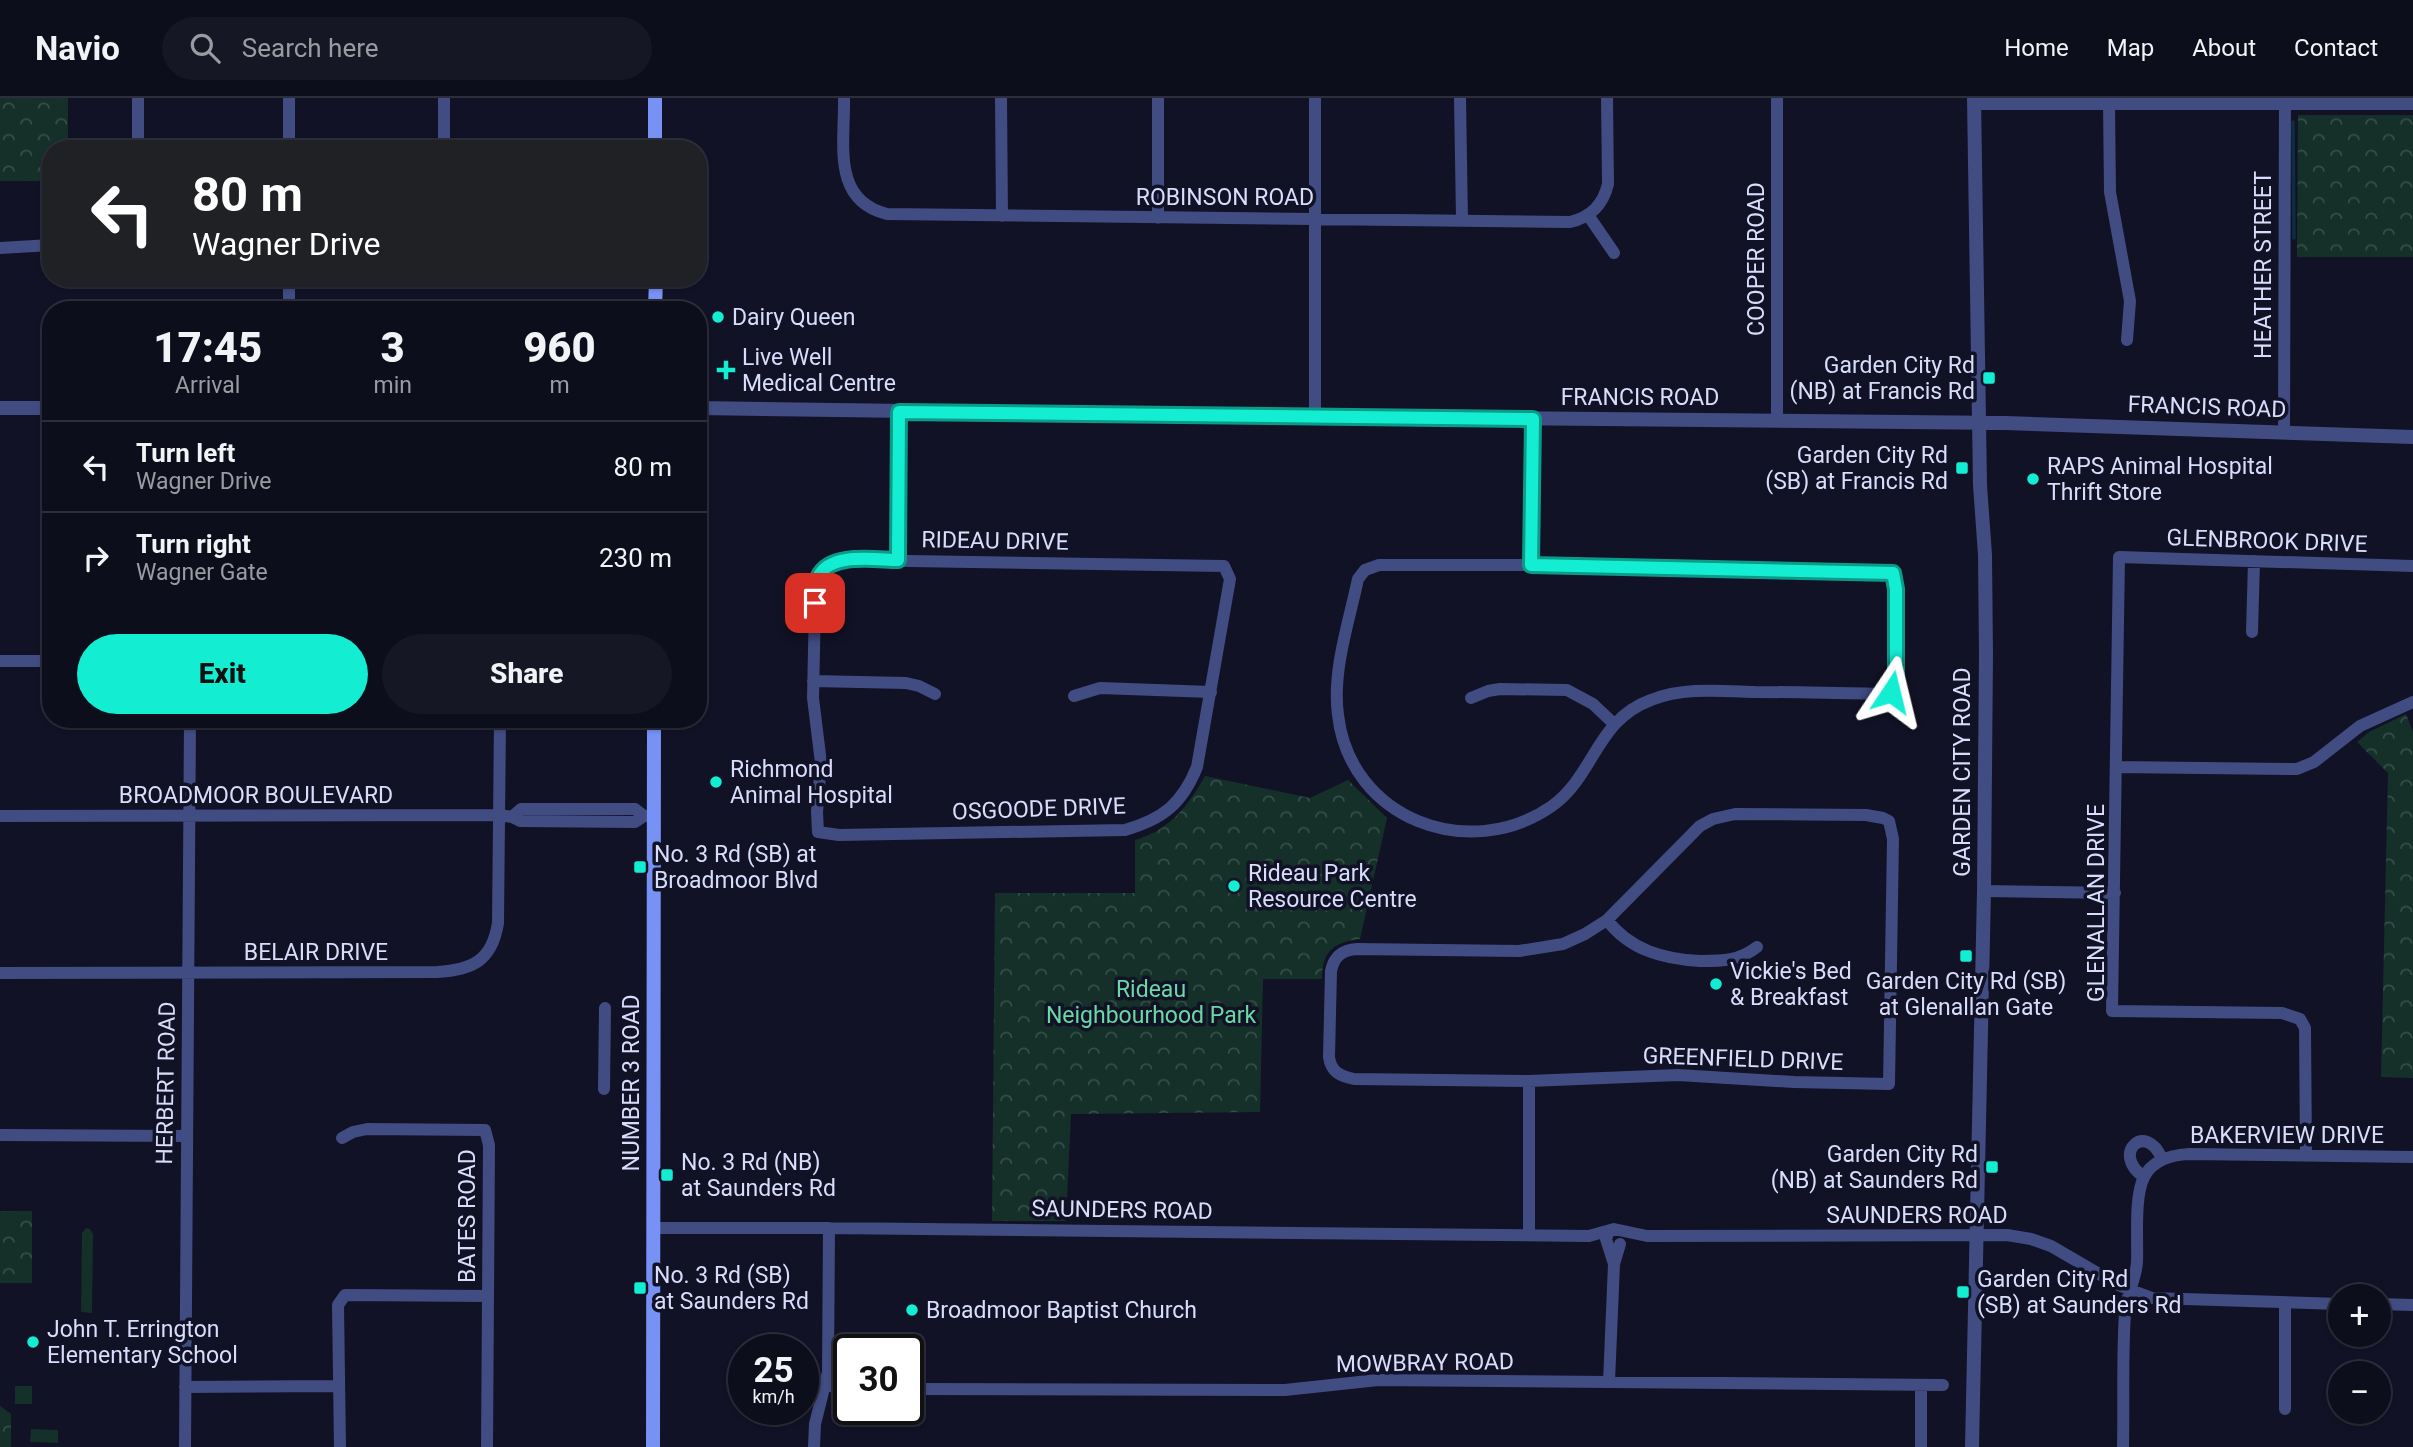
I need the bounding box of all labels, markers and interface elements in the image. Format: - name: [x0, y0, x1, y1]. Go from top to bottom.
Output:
- search box: [162, 17, 652, 80]
- text: Navio: [35, 29, 120, 68]
- icon: search: [186, 29, 224, 67]
- text: Search here: [242, 33, 379, 63]
- text: Home: [2004, 34, 2069, 62]
- text: Map: [2107, 34, 2154, 62]
- text: About: [2192, 34, 2256, 62]
- text: Contact: [2294, 34, 2378, 62]
- text: 80 m: [192, 166, 303, 223]
- icon: left: [77, 168, 168, 259]
- street label: HEATHER STREET: [2250, 171, 2277, 359]
- street label: COOPER ROAD: [1743, 182, 1770, 336]
- street label: ROBINSON ROAD: [1136, 184, 1314, 211]
- text: Wagner Drive: [192, 225, 381, 263]
- place label: Dairy Queen: [732, 304, 855, 331]
- marker: Dairy Queen: [710, 309, 726, 325]
- text: 17:45: [153, 323, 262, 372]
- text: 3: [381, 323, 405, 372]
- text: 960: [523, 323, 596, 372]
- place label: Live Well Medical Centre: [742, 344, 896, 397]
- place label: Garden City Rd (NB) at Francis Rd: [1790, 352, 1975, 405]
- marker: Live Well Medical Centre: [716, 360, 736, 380]
- marker: Garden City Rd (NB) at Francis Rd: [1981, 370, 1997, 386]
- text: Arrival: [175, 372, 240, 399]
- text: min: [373, 372, 412, 399]
- text: m: [549, 372, 570, 399]
- street label: FRANCIS ROAD: [1561, 384, 1719, 411]
- street label: FRANCIS ROAD: [2127, 391, 2287, 423]
- text: Turn left: [136, 438, 235, 468]
- place label: Garden City Rd (SB) at Francis Rd: [1765, 442, 1948, 495]
- icon: left: [77, 448, 115, 486]
- text: 80 m: [614, 452, 672, 482]
- place label: RAPS Animal Hospital Thrift Store: [2047, 453, 2273, 506]
- marker: Garden City Rd (SB) at Francis Rd: [1954, 460, 1970, 476]
- text: Wagner Drive: [136, 468, 272, 495]
- marker: RAPS Animal Hospital Thrift Store: [2025, 471, 2041, 487]
- street label: GLENBROOK DRIVE: [2166, 524, 2368, 558]
- street label: RIDEAU DRIVE: [921, 526, 1069, 556]
- text: Turn right: [136, 529, 251, 559]
- icon: right: [77, 539, 115, 577]
- text: 230 m: [599, 543, 672, 573]
- text: Wagner Gate: [136, 559, 268, 586]
- pin: [785, 573, 845, 633]
- icon: arrive: [796, 584, 834, 622]
- button: Exit: [77, 634, 368, 714]
- button: Share: [382, 634, 672, 714]
- position arrow: [1854, 655, 1928, 729]
- street label: GARDEN CITY ROAD: [1949, 667, 1976, 877]
- place label: Richmond Animal Hospital: [730, 756, 893, 809]
- marker: Richmond Animal Hospital: [708, 774, 724, 790]
- street label: BROADMOOR BOULEVARD: [119, 782, 393, 809]
- street label: OSGOODE DRIVE: [952, 792, 1126, 826]
- street label: GLENALLAN DRIVE: [2083, 804, 2110, 1002]
- place label: No. 3 Rd (SB) at Broadmoor Blvd: [654, 841, 818, 894]
- marker: No. 3 Rd (SB) at Broadmoor Blvd: [632, 859, 648, 875]
- place label: Rideau Park Resource Centre: [1248, 860, 1417, 913]
- marker: Rideau Park Resource Centre: [1226, 878, 1242, 894]
- street label: BELAIR DRIVE: [244, 939, 388, 966]
- marker: Garden City Rd (SB) at Glenallan Gate: [1958, 948, 1974, 964]
- place label: Vickie's Bed & Breakfast: [1730, 958, 1852, 1011]
- place label: Garden City Rd (SB) at Glenallan Gate: [1866, 968, 2066, 1021]
- park label: Rideau Neighbourhood Park: [1046, 976, 1256, 1029]
- marker: Vickie's Bed & Breakfast: [1708, 976, 1724, 992]
- street label: NUMBER 3 ROAD: [618, 994, 645, 1172]
- street label: HERBERT ROAD: [151, 1001, 181, 1165]
- street label: GREENFIELD DRIVE: [1642, 1042, 1844, 1076]
- street label: BAKERVIEW DRIVE: [2190, 1122, 2384, 1149]
- place label: Garden City Rd (NB) at Saunders Rd: [1771, 1141, 1978, 1194]
- street label: BATES ROAD: [454, 1149, 481, 1283]
- place label: No. 3 Rd (NB) at Saunders Rd: [681, 1149, 836, 1202]
- marker: Garden City Rd (NB) at Saunders Rd: [1984, 1159, 2000, 1175]
- marker: No. 3 Rd (NB) at Saunders Rd: [659, 1167, 675, 1183]
- street label: SAUNDERS ROAD: [1031, 1195, 1213, 1225]
- street label: SAUNDERS ROAD: [1826, 1202, 2008, 1229]
- place label: No. 3 Rd (SB) at Saunders Rd: [654, 1262, 809, 1315]
- place label: Garden City Rd (SB) at Saunders Rd: [1977, 1266, 2182, 1319]
- marker: No. 3 Rd (SB) at Saunders Rd: [632, 1280, 648, 1296]
- marker: Garden City Rd (SB) at Saunders Rd: [1955, 1284, 1971, 1300]
- map controls: [2328, 1284, 2391, 1424]
- button: +: [2328, 1284, 2391, 1347]
- place label: Broadmoor Baptist Church: [926, 1297, 1197, 1324]
- marker: Broadmoor Baptist Church: [904, 1302, 920, 1318]
- place label: John T. Errington Elementary School: [47, 1316, 238, 1369]
- marker: John T. Errington Elementary School: [25, 1334, 41, 1350]
- speed limit sign: 30: [833, 1334, 924, 1425]
- street label: MOWBRAY ROAD: [1336, 1348, 1514, 1378]
- text: 25: [753, 1350, 794, 1391]
- button: −: [2328, 1361, 2391, 1424]
- text: km/h: [752, 1386, 795, 1407]

